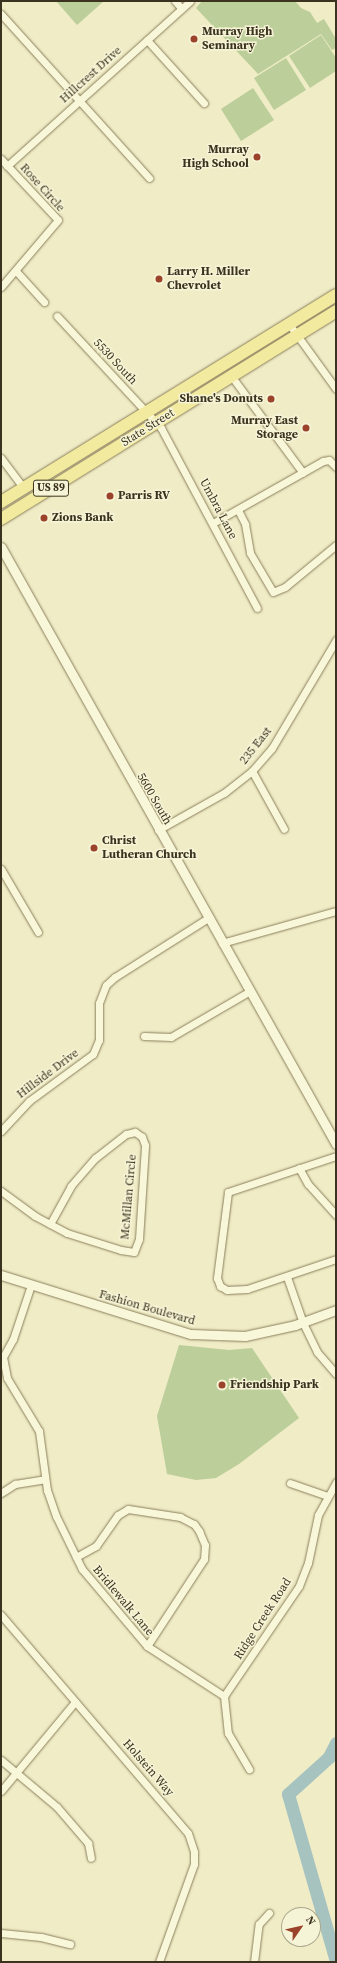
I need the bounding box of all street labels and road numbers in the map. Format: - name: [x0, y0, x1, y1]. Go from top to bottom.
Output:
- street label: Hillcrest Drive: [57, 44, 125, 106]
- street label: Rose Circle: [17, 161, 67, 215]
- street label: 5530 South: [90, 336, 140, 388]
- street label: State Street: [119, 406, 177, 450]
- street label: Umbra Lane: [196, 476, 240, 542]
- road number: US 89: [32, 479, 70, 497]
- street label: 235 East: [237, 725, 275, 767]
- street label: 5600 South: [133, 770, 175, 828]
- street label: Hillside Drive: [14, 1046, 82, 1102]
- street label: McMillan Circle: [118, 1154, 140, 1240]
- street label: Fashion Boulevard: [97, 1287, 197, 1329]
- street label: Bridlewalk Lane: [89, 1563, 157, 1639]
- street label: Ridge Creek Road: [231, 1576, 295, 1662]
- street label: Holstein Way: [119, 1736, 177, 1800]

